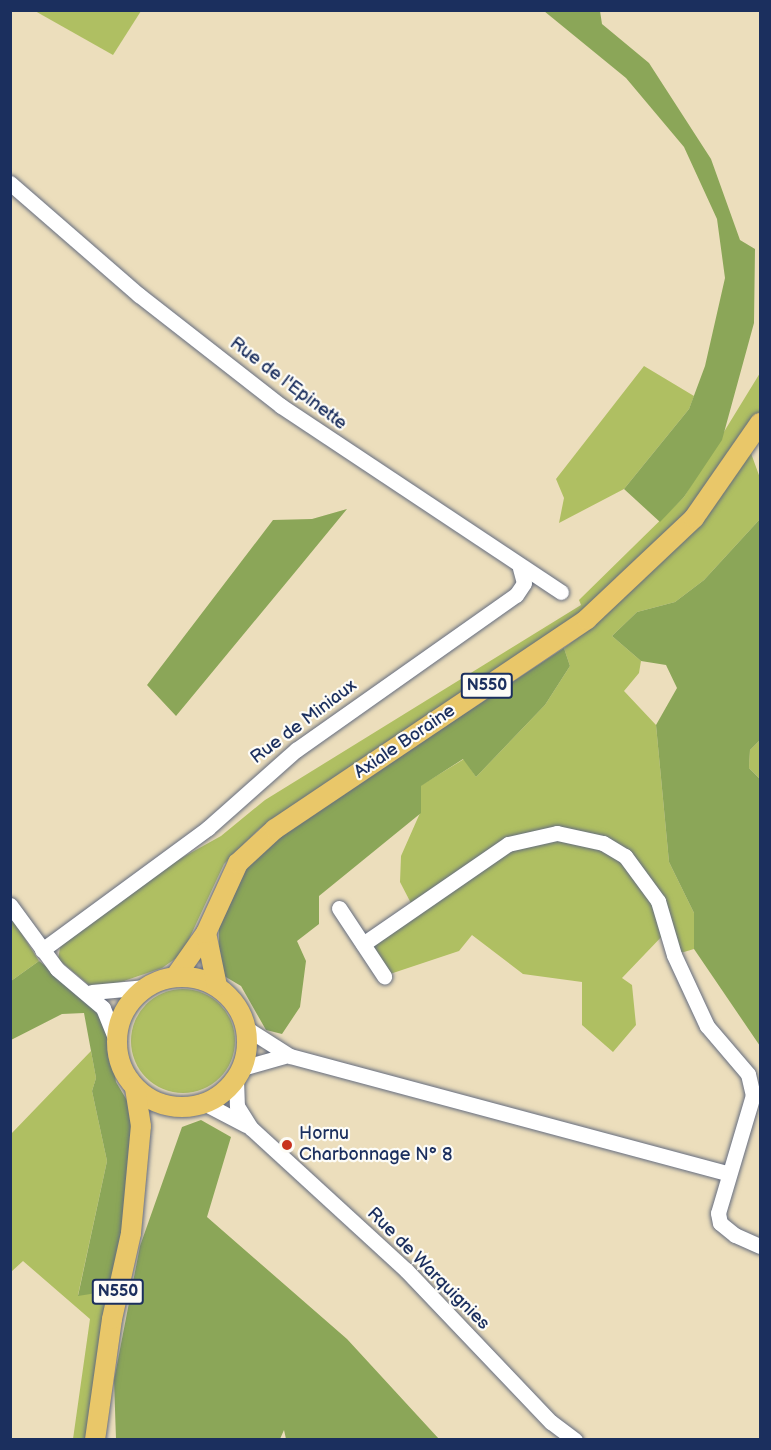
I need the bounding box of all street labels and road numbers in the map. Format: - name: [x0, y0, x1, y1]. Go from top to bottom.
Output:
- street label: Rue de l'Epinette: [225, 333, 351, 435]
- road number: N550: [460, 673, 514, 699]
- street label: Rue de Miniaux: [247, 675, 361, 769]
- street label: Axiale Boraine: [350, 700, 460, 784]
- street label: Rue de Warquignies: [362, 1203, 494, 1335]
- road number: N550: [91, 1279, 145, 1305]

